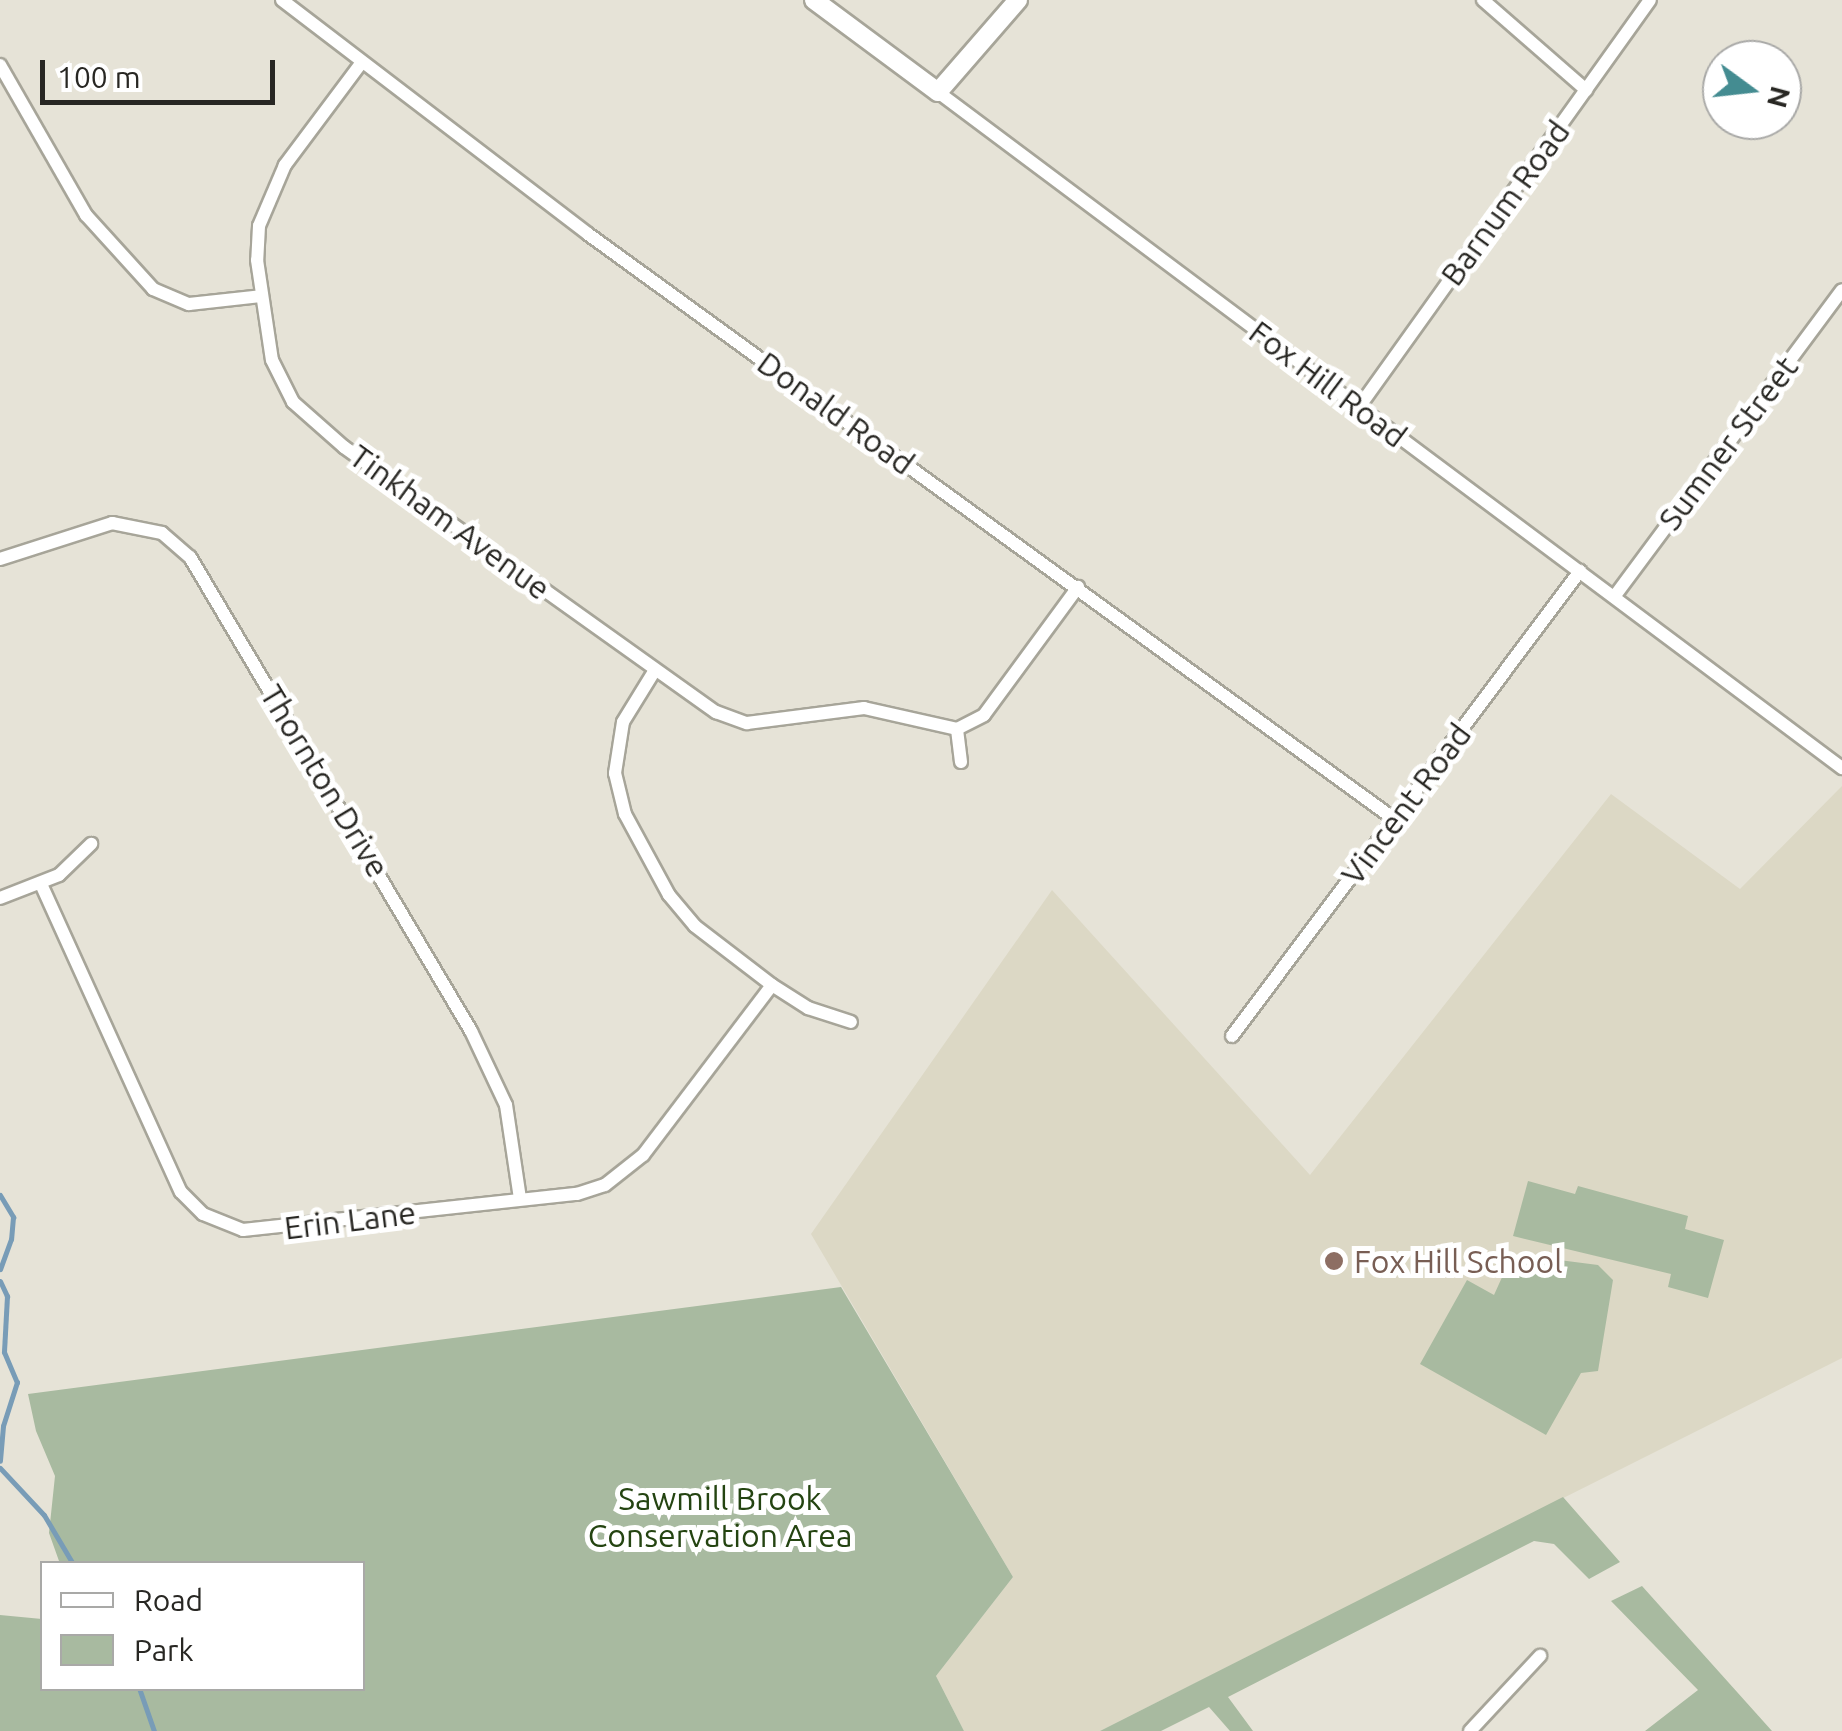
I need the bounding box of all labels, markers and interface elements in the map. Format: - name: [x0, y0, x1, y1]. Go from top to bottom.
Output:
- scale bar: [45, 40, 280, 102]
- north arrow: [1702, 40, 1802, 140]
- text: 100 m: [57, 60, 141, 94]
- text: N: [1762, 83, 1797, 111]
- street label: Barnum Road: [1432, 113, 1578, 293]
- street label: Fox Hill Road: [1242, 313, 1414, 455]
- street label: Donald Road: [750, 343, 922, 483]
- street label: Sumner Street: [1650, 349, 1806, 537]
- street label: Tinkham Avenue: [342, 436, 558, 608]
- street label: Thornton Drive: [252, 678, 398, 884]
- street label: Vincent Road: [1333, 716, 1479, 892]
- street label: Erin Lane: [282, 1193, 418, 1247]
- place label: Fox Hill School: [1354, 1242, 1563, 1280]
- marker: Fox Hill School: [1323, 1250, 1345, 1272]
- park label: Sawmill Brook Conservation Area: [588, 1480, 852, 1555]
- legend: [40, 1561, 365, 1691]
- text: Road: [134, 1583, 203, 1617]
- text: Park: [134, 1633, 194, 1667]

